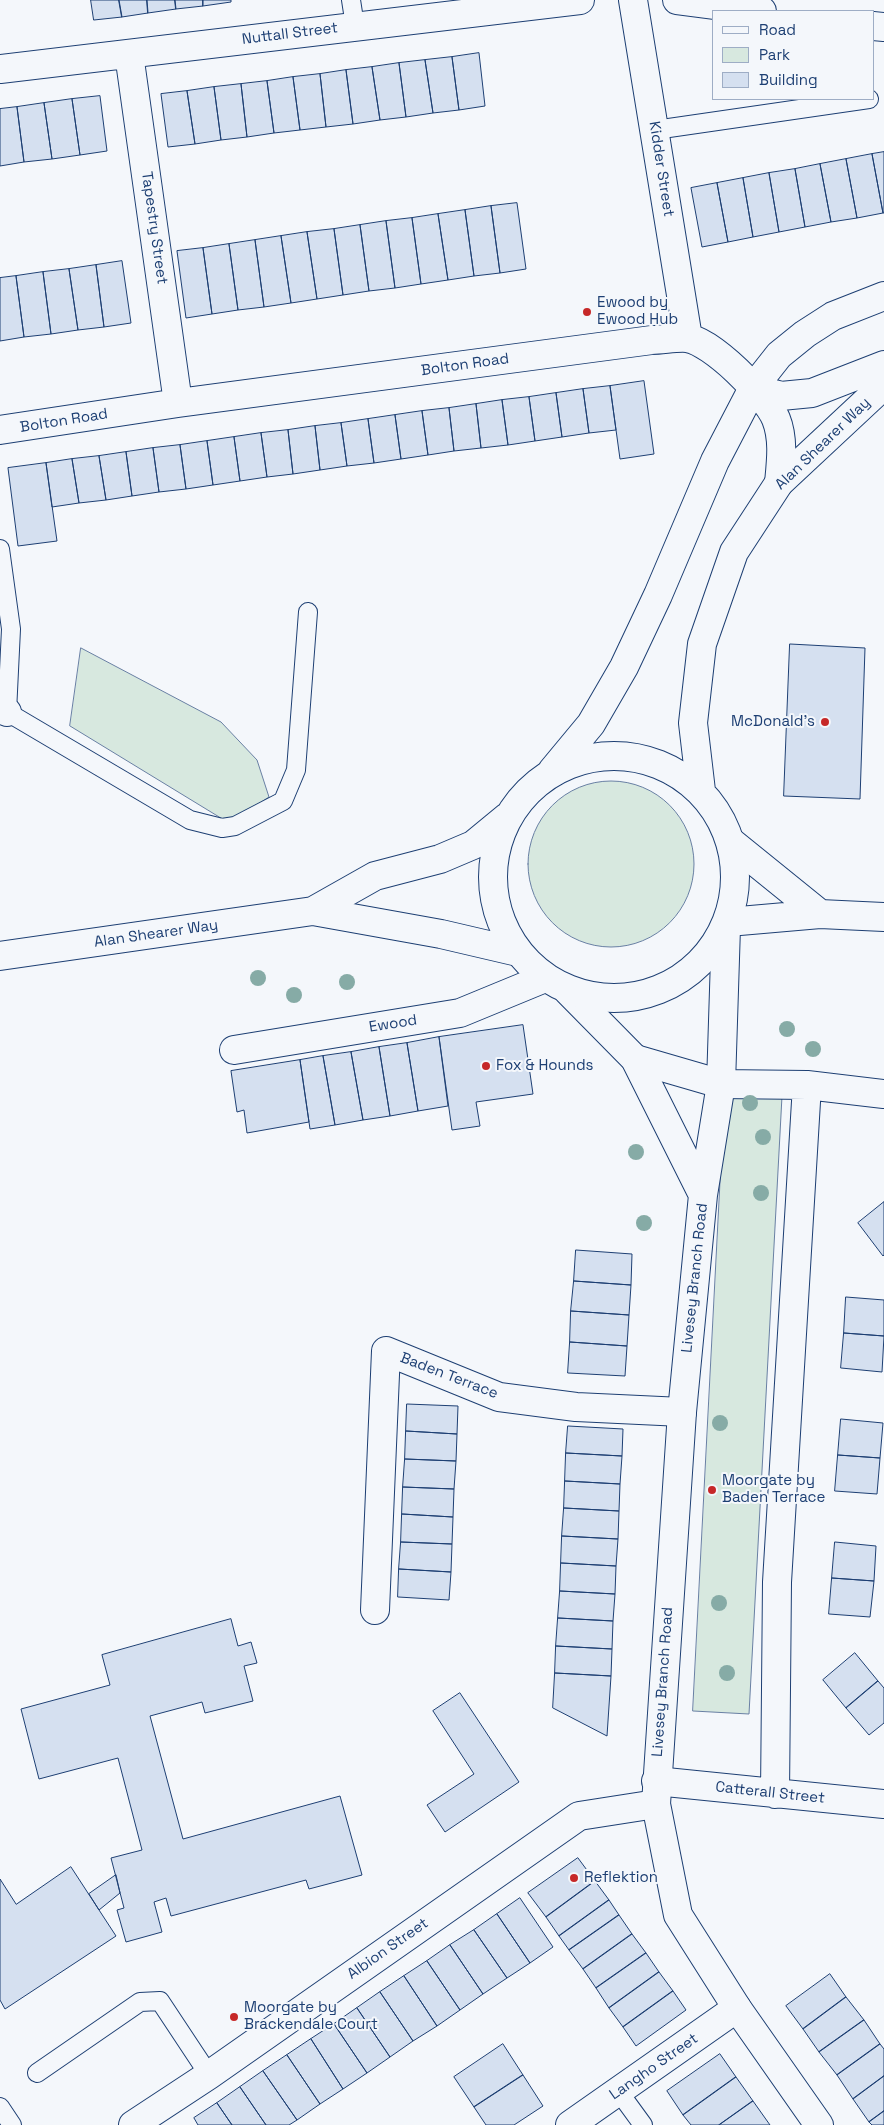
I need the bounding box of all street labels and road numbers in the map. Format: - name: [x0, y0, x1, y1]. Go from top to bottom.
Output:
- street label: Nuttall Street: [241, 19, 339, 49]
- street label: Kidder Street: [645, 120, 677, 218]
- street label: Tapestry Street: [137, 170, 171, 286]
- street label: Bolton Road: [420, 350, 510, 380]
- street label: Alan Shearer Way: [772, 394, 874, 494]
- street label: Bolton Road: [19, 405, 109, 437]
- street label: Alan Shearer Way: [93, 916, 219, 952]
- street label: Ewood: [368, 1011, 418, 1037]
- street label: Livesey Branch Road: [678, 1202, 712, 1354]
- street label: Baden Terrace: [397, 1349, 501, 1403]
- street label: Livesey Branch Road: [649, 1606, 677, 1758]
- street label: Catterall Street: [714, 1778, 826, 1808]
- street label: Albion Street: [344, 1914, 432, 1984]
- street label: Langho Street: [606, 2030, 702, 2104]

